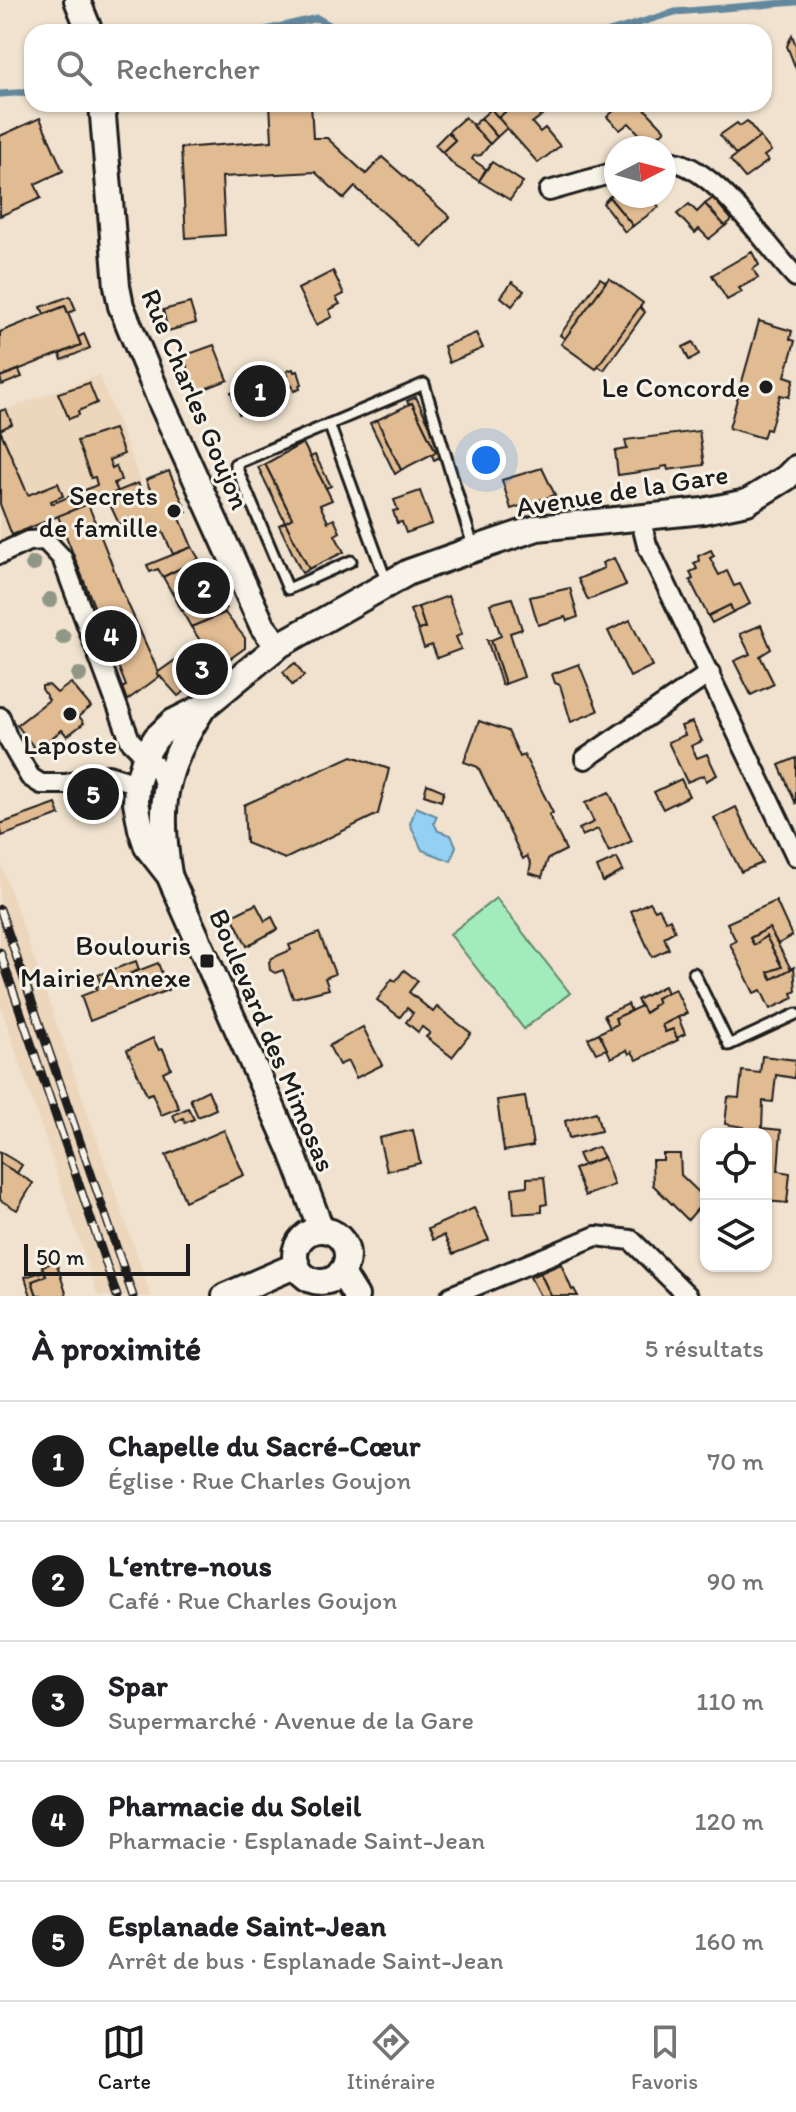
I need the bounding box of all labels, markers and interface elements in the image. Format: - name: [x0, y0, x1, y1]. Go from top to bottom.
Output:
- search box: [24, 24, 772, 112]
- icon: search: [52, 46, 96, 90]
- text: Rechercher: [116, 50, 260, 87]
- north arrow: [604, 136, 676, 208]
- street label: Rue Charles Goujon: [134, 284, 258, 515]
- pin: 1: [234, 361, 286, 421]
- place label: Le Concorde: [601, 370, 750, 404]
- marker: Le Concorde: [757, 378, 775, 396]
- your location: [466, 440, 506, 480]
- street label: Avenue de la Gare: [513, 456, 731, 524]
- place label: Secrets de famille: [39, 478, 158, 544]
- marker: Secrets de famille: [165, 502, 183, 520]
- pin: 2: [178, 558, 230, 618]
- pin: 4: [85, 606, 137, 666]
- pin: 3: [176, 639, 228, 699]
- marker: Laposte: [61, 705, 79, 723]
- place label: Laposte: [23, 727, 117, 761]
- pin: 5: [67, 764, 119, 824]
- street label: Boulevard des Mimosas: [202, 903, 344, 1177]
- place label: Boulouris Mairie Annexe: [20, 928, 191, 994]
- marker: Boulouris Mairie Annexe: [198, 952, 216, 970]
- map controls: [700, 1128, 772, 1272]
- button: locate: [700, 1128, 772, 1200]
- button: layers: [700, 1200, 772, 1272]
- scale bar: [24, 1240, 190, 1276]
- text: 50 m: [36, 1244, 85, 1271]
- text: À proximité: [32, 1328, 201, 1369]
- text: 5 résultats: [644, 1332, 764, 1364]
- text: Chapelle du Sacré-Cœur: [108, 1427, 420, 1464]
- text: 1: [52, 1445, 64, 1477]
- text: 70 m: [707, 1445, 764, 1477]
- text: Église · Rue Charles Goujon: [108, 1464, 411, 1496]
- text: L‘entre-nous: [108, 1547, 272, 1584]
- text: 2: [51, 1565, 65, 1597]
- text: 90 m: [707, 1565, 764, 1597]
- text: Café · Rue Charles Goujon: [108, 1584, 397, 1616]
- text: Spar: [108, 1667, 168, 1704]
- text: 3: [51, 1685, 65, 1717]
- text: 110 m: [696, 1685, 764, 1717]
- text: Supermarché · Avenue de la Gare: [108, 1704, 474, 1736]
- text: Pharmacie du Soleil: [108, 1787, 361, 1824]
- text: 4: [50, 1805, 66, 1837]
- text: 120 m: [695, 1805, 764, 1837]
- text: Pharmacie · Esplanade Saint-Jean: [108, 1824, 485, 1856]
- text: Esplanade Saint-Jean: [108, 1907, 386, 1944]
- text: 5: [51, 1925, 65, 1957]
- text: 160 m: [694, 1925, 764, 1957]
- text: Arrêt de bus · Esplanade Saint-Jean: [108, 1944, 504, 1976]
- tab: Carte: [98, 2020, 151, 2095]
- tab: Itinéraire: [347, 2020, 435, 2095]
- tab: Favoris: [631, 2020, 698, 2095]

